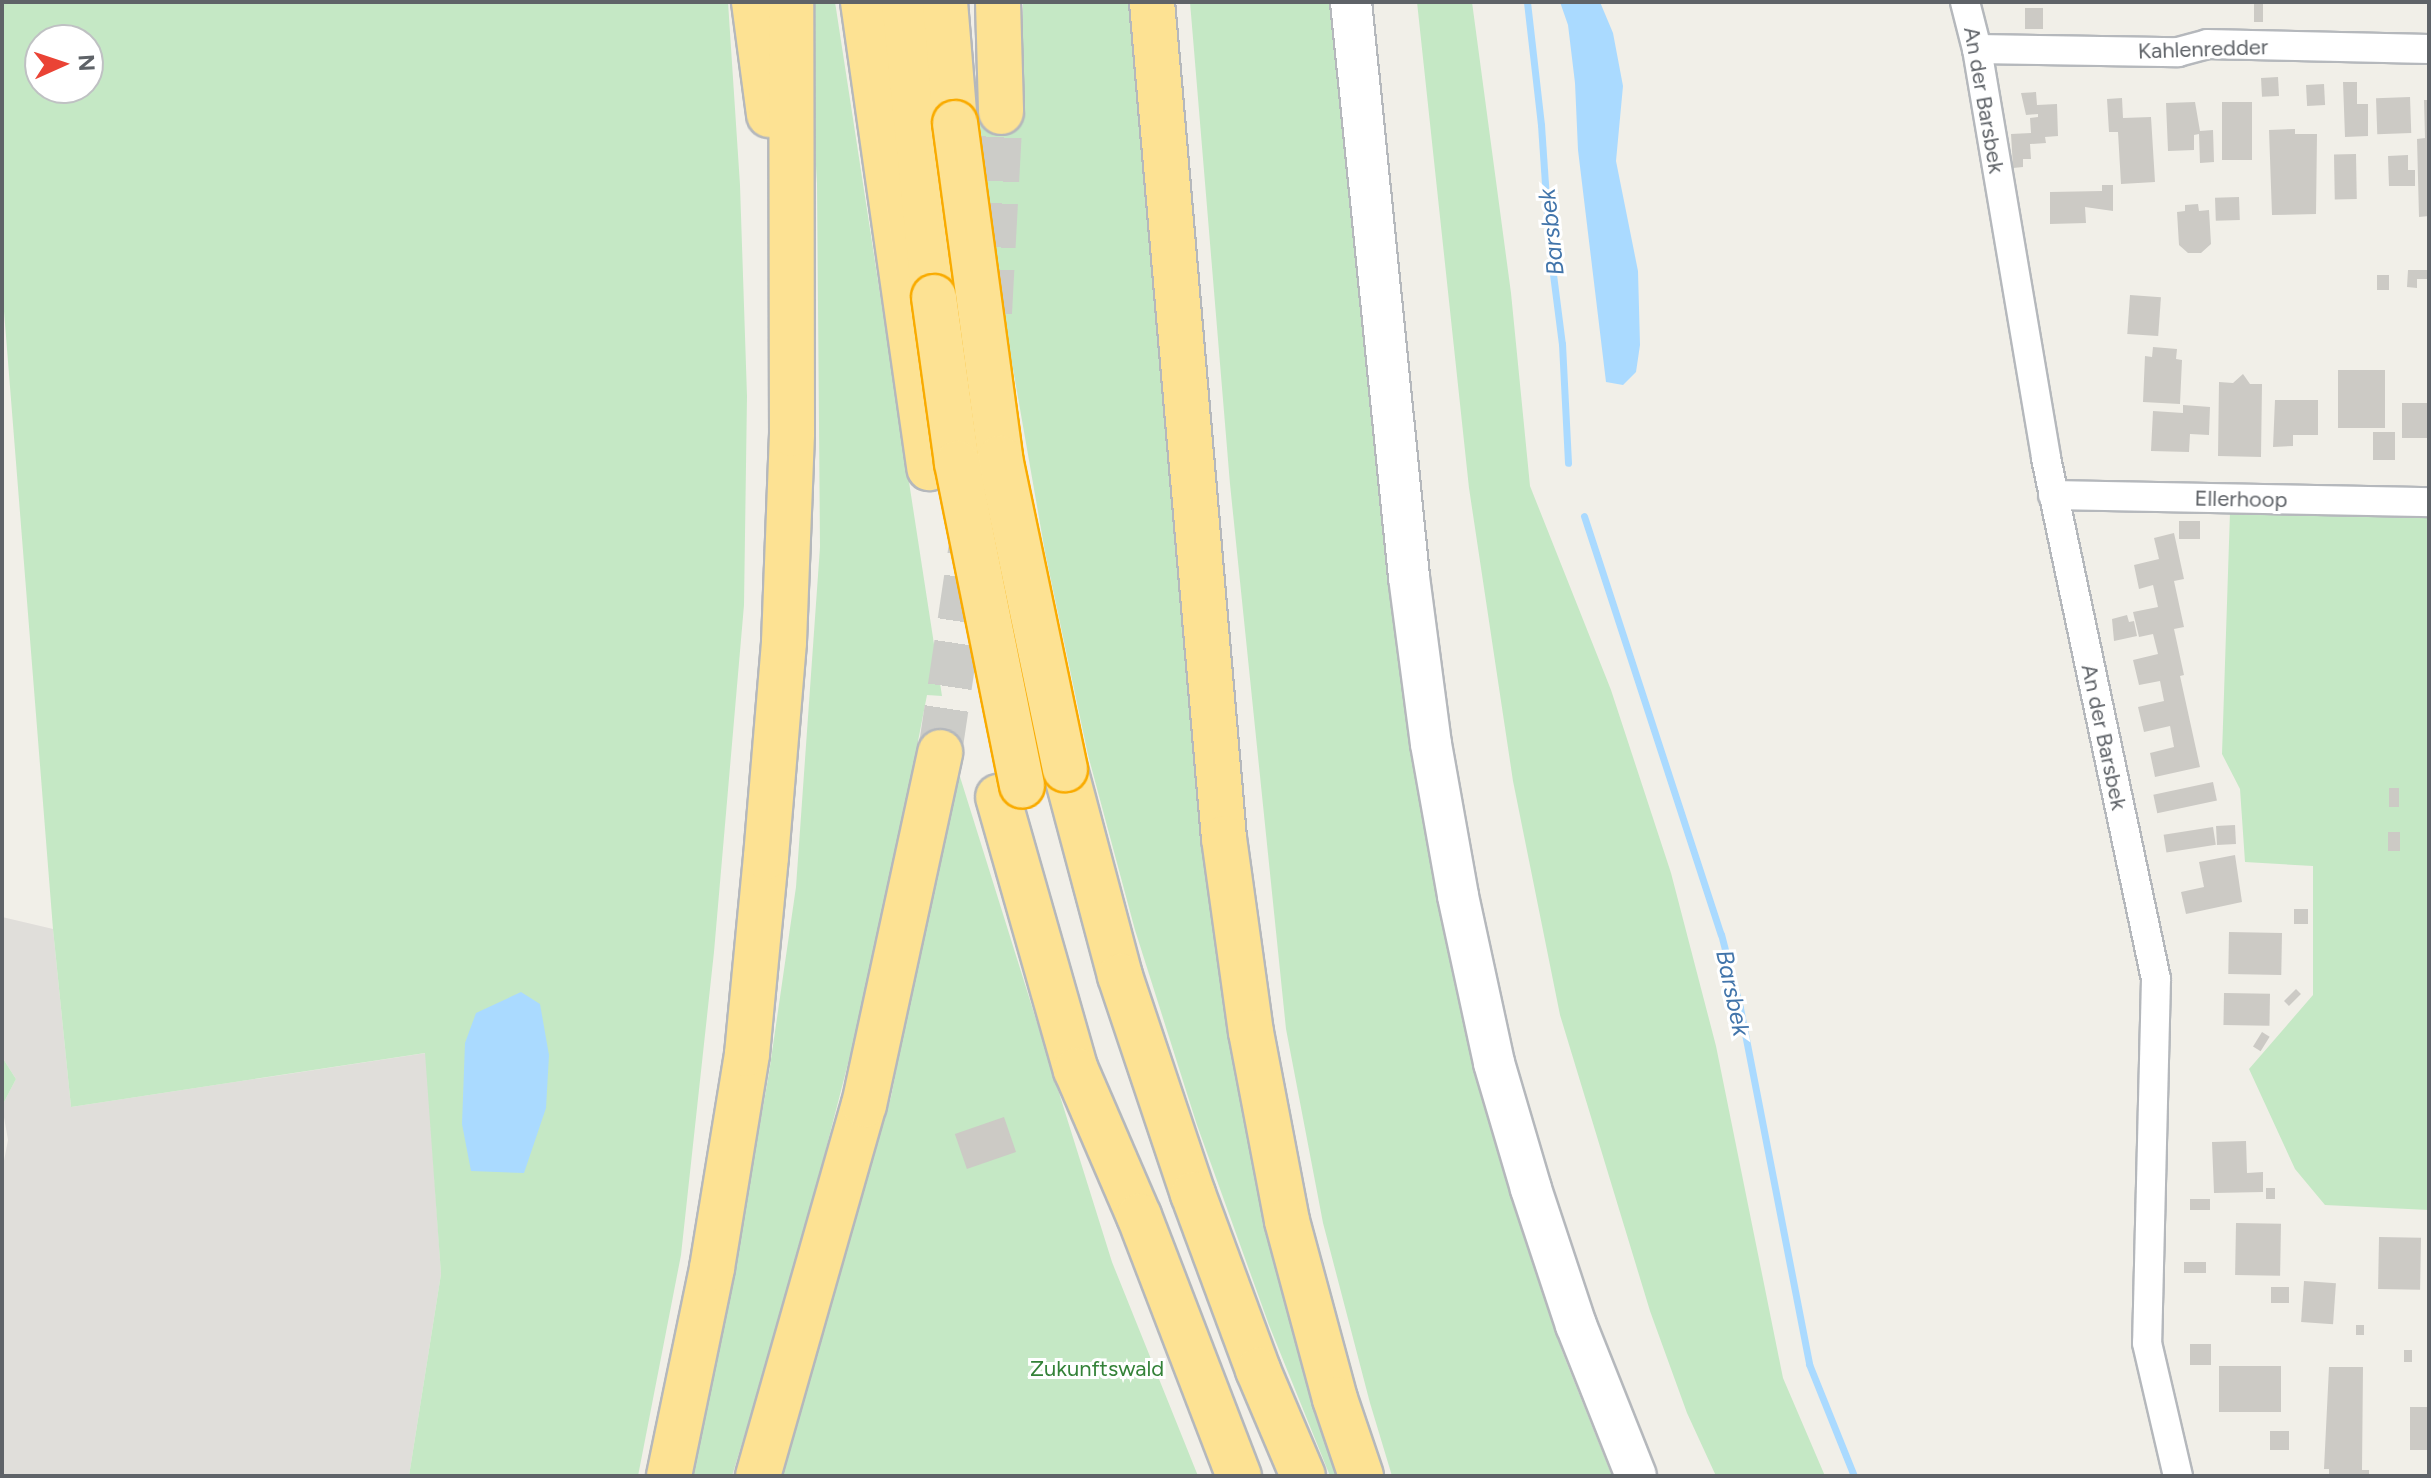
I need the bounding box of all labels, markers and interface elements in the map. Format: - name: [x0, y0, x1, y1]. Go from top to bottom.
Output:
- north arrow: [24, 24, 104, 104]
- street label: An der Barsbek: [1958, 25, 2010, 175]
- street label: Kahlenredder: [2137, 34, 2269, 64]
- text: N: [73, 54, 100, 72]
- water label: Barsbek: [1532, 187, 1570, 277]
- street label: Ellerhoop: [2194, 485, 2288, 513]
- street label: An der Barsbek: [2076, 662, 2132, 812]
- water label: Barsbek: [1710, 947, 1756, 1039]
- park label: Zukunftswald: [1030, 1356, 1164, 1382]

